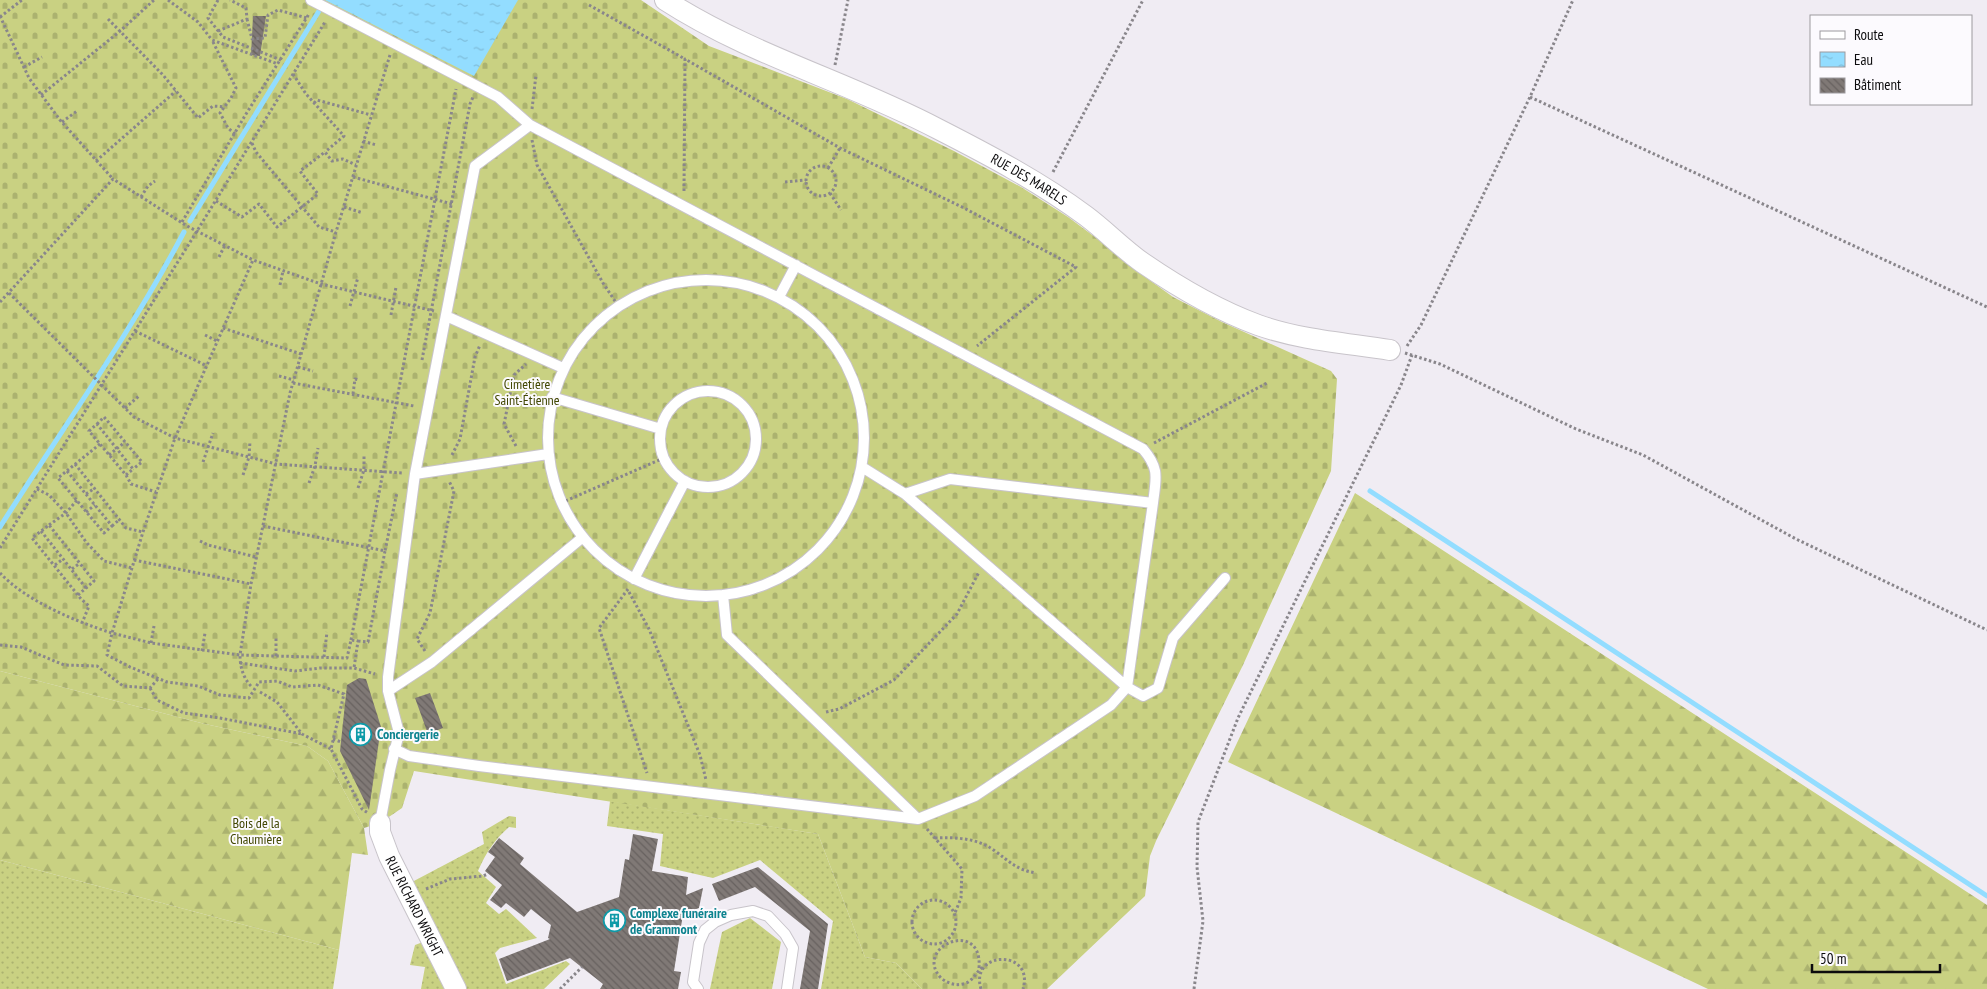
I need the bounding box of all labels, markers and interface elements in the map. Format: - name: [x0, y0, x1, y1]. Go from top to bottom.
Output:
- legend: [1810, 15, 1972, 105]
- text: Route: [1854, 25, 1884, 44]
- text: Eau: [1854, 50, 1873, 69]
- text: Bâtiment: [1854, 75, 1901, 94]
- street label: RUE DES MARELS: [988, 149, 1070, 209]
- park label: Cimetière Saint-Étienne: [494, 375, 560, 409]
- building icon: Conciergerie: [349, 722, 373, 746]
- place label: Conciergerie: [377, 725, 439, 743]
- park label: Bois de la Chaumière: [230, 814, 282, 848]
- street label: RUE RICHARD WRIGHT: [381, 853, 448, 960]
- place label: Complexe funéraire de Grammont: [630, 904, 727, 938]
- building icon: Complexe funéraire de Grammont: [602, 909, 626, 933]
- scale bar: [1812, 942, 1940, 974]
- text: 50 m: [1820, 949, 1846, 968]

